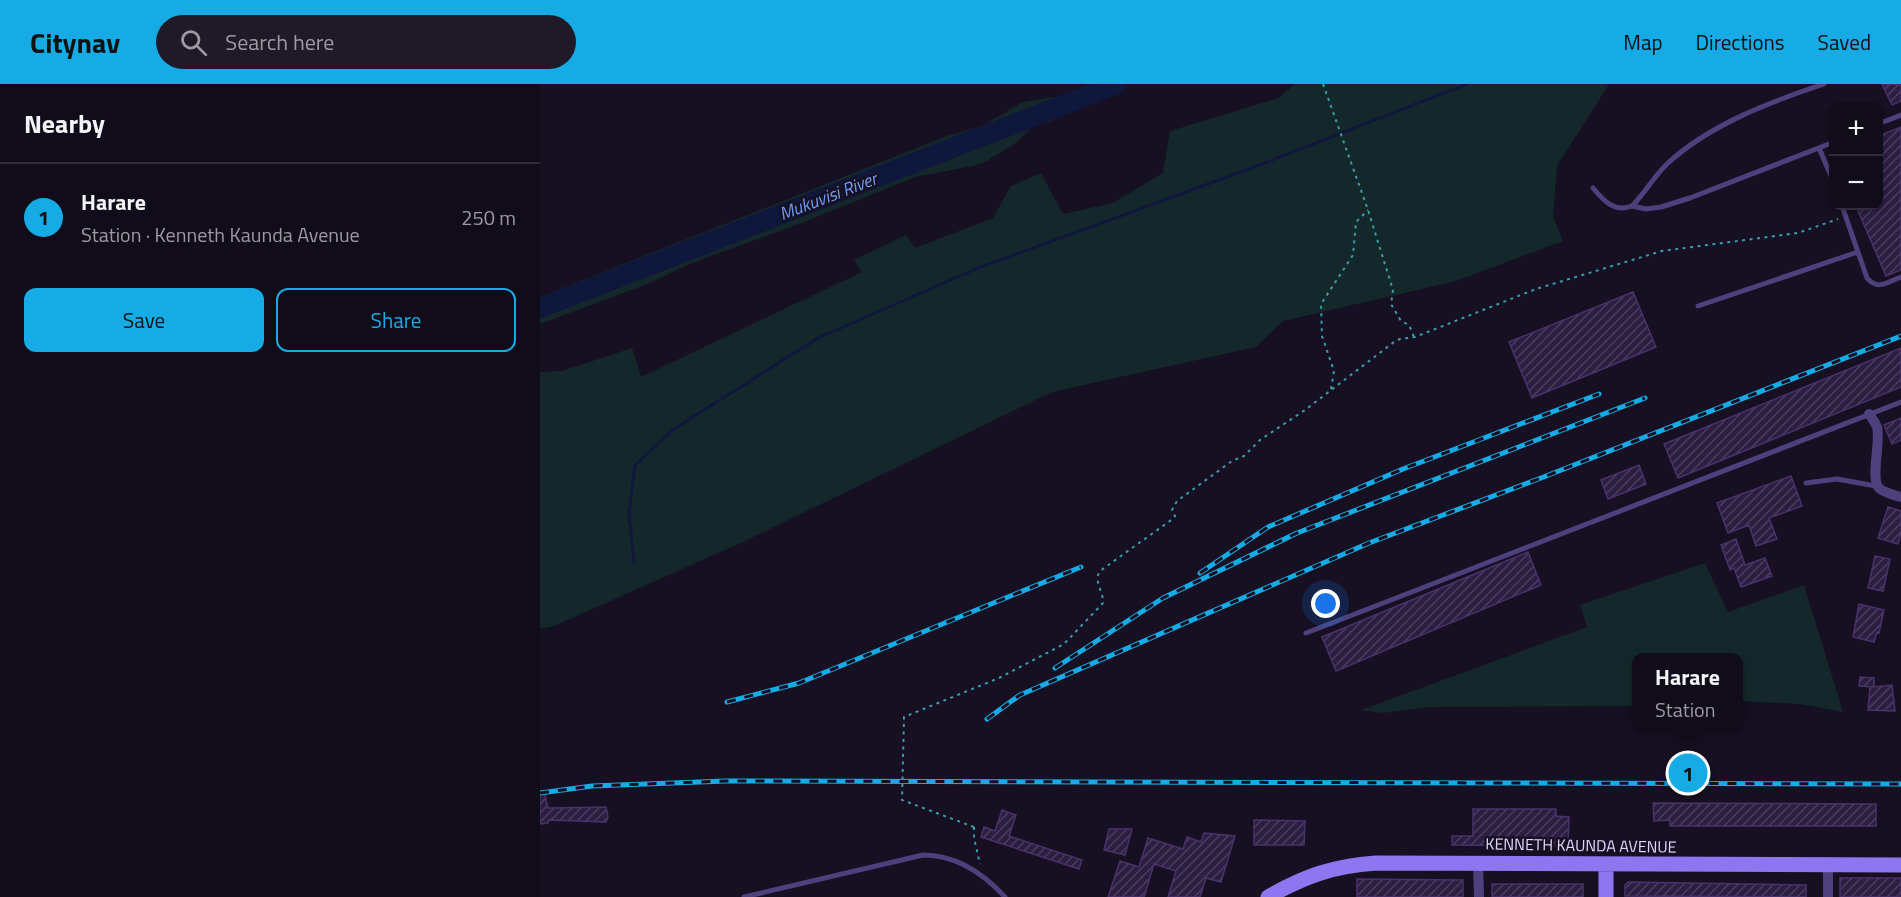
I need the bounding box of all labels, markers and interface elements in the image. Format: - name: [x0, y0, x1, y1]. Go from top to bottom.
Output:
- search box: [156, 15, 576, 69]
- text: Citynav: [30, 21, 120, 64]
- text: Search here: [225, 25, 334, 59]
- icon: search: [177, 26, 210, 59]
- text: Map: [1623, 26, 1663, 58]
- text: Directions: [1696, 26, 1785, 58]
- text: Saved: [1818, 26, 1871, 58]
- map controls: [1829, 102, 1883, 210]
- button: +: [1829, 102, 1883, 156]
- text: Nearby: [24, 104, 105, 143]
- button: −: [1829, 156, 1883, 210]
- water label: Mukuvisi River: [775, 164, 883, 227]
- text: Harare: [81, 185, 146, 219]
- text: 1: [38, 202, 49, 233]
- text: 250 m: [461, 202, 516, 233]
- text: Station · Kenneth Kaunda Avenue: [81, 219, 360, 250]
- button: Save: [24, 288, 264, 352]
- button: Share: [276, 288, 516, 352]
- your location: [1311, 589, 1340, 618]
- popup: [1632, 653, 1743, 731]
- text: Harare: [1655, 660, 1720, 694]
- text: Station: [1655, 694, 1715, 725]
- pin: 1: [1668, 750, 1708, 796]
- street label: KENNETH KAUNDA AVENUE: [1485, 831, 1677, 859]

